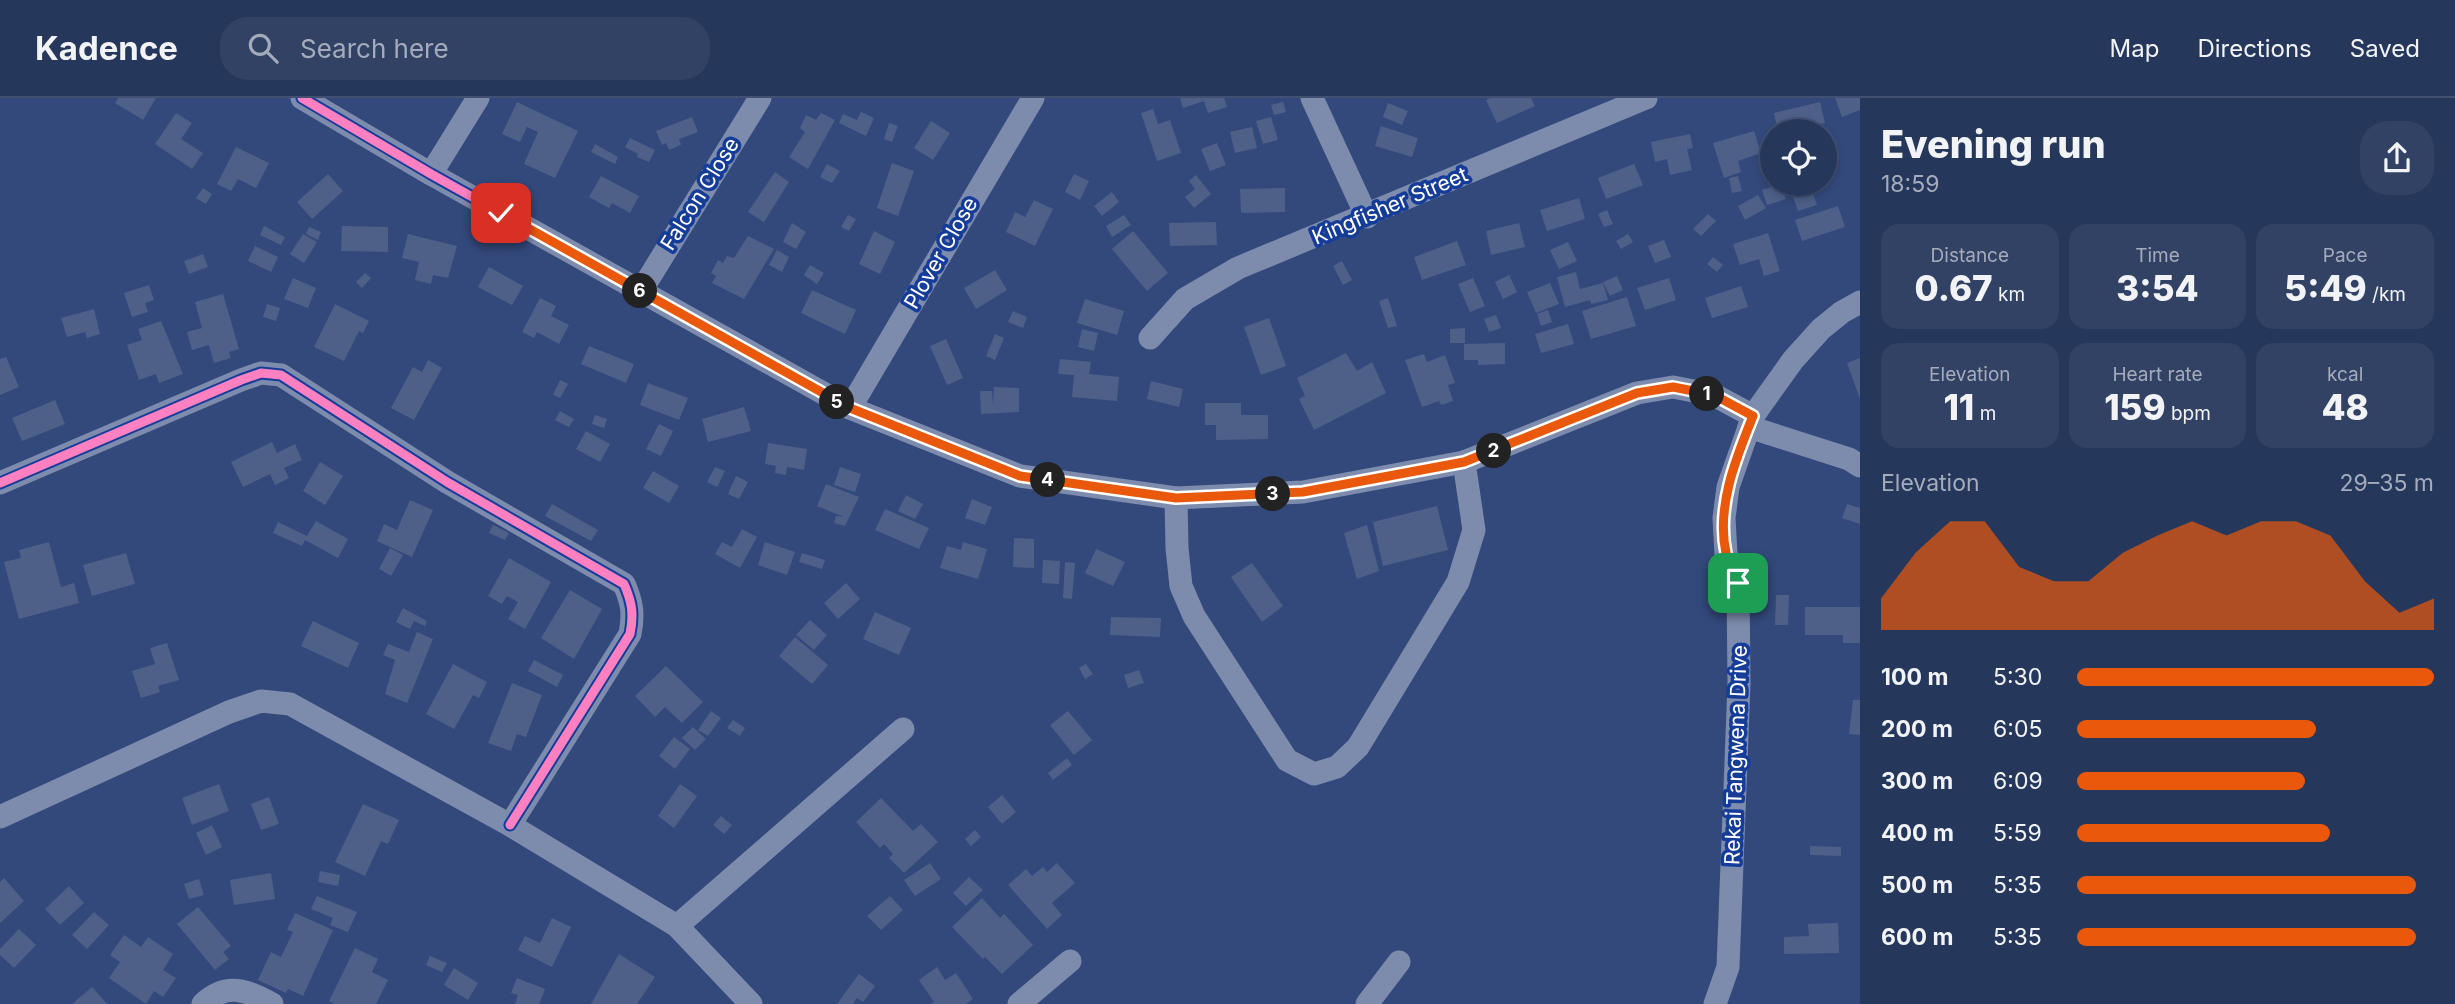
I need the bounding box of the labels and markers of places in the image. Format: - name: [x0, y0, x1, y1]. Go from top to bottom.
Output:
- pin: [471, 183, 531, 243]
- pin: 6: [622, 274, 658, 308]
- pin: 1: [1690, 376, 1724, 412]
- pin: 5: [820, 384, 854, 420]
- pin: 2: [1476, 434, 1512, 468]
- pin: 4: [1030, 462, 1066, 498]
- pin: 3: [1256, 476, 1290, 512]
- pin: [1708, 553, 1768, 613]

